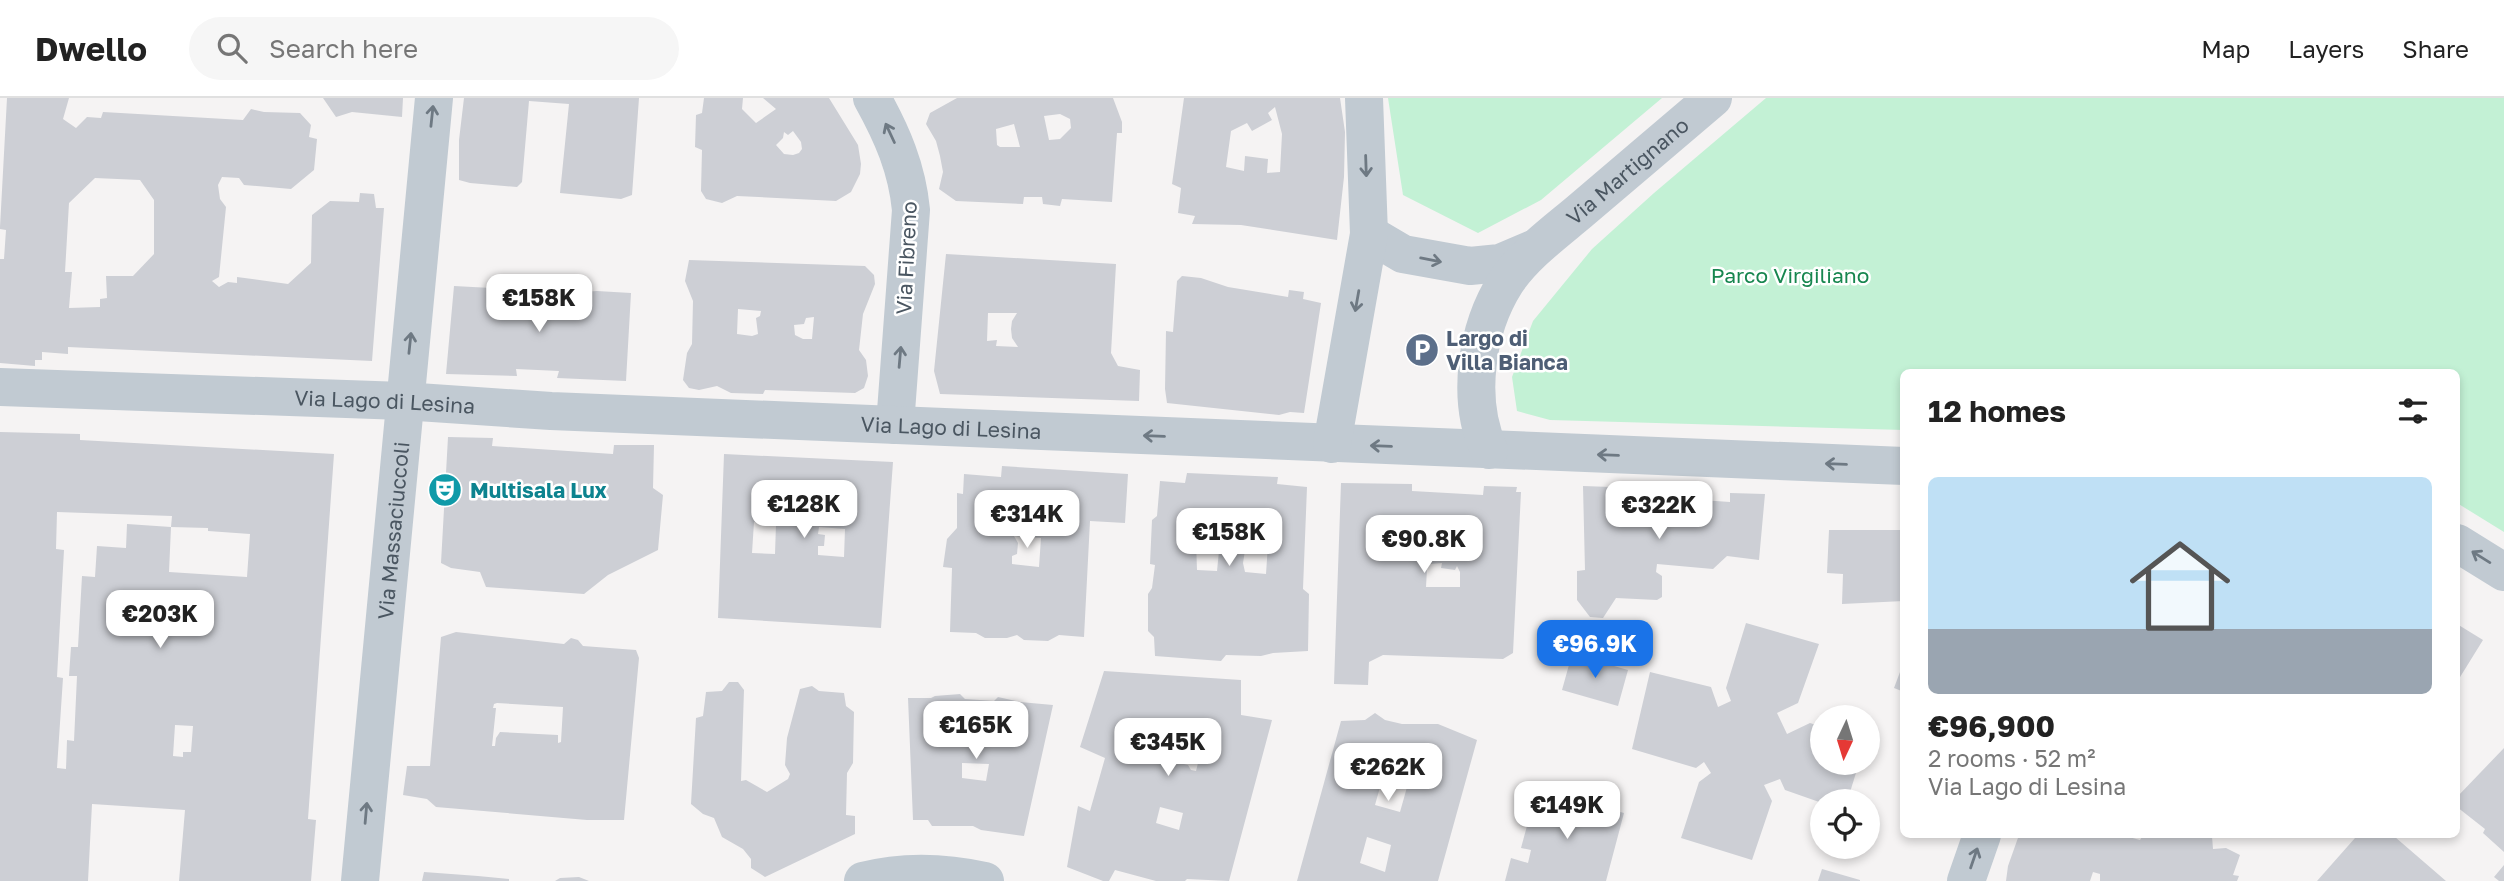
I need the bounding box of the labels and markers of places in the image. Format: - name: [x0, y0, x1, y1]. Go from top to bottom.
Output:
- pin: €158K: [490, 274, 588, 334]
- place label: Largo di Villa Bianca: [1446, 325, 1568, 375]
- parking icon: Largo di Villa Bianca: [1403, 331, 1441, 369]
- theatre icon: Multisala Lux: [426, 471, 464, 509]
- place label: Multisala Lux: [470, 477, 607, 503]
- pin: €128K: [755, 480, 853, 540]
- pin: €322K: [1610, 482, 1708, 541]
- pin: €314K: [978, 490, 1076, 550]
- pin: €158K: [1180, 508, 1278, 568]
- pin: €90.8K: [1367, 516, 1481, 575]
- pin: €203K: [111, 590, 209, 650]
- pin: €96.9K: [1538, 620, 1652, 680]
- pin: €165K: [927, 702, 1025, 761]
- pin: €345K: [1119, 718, 1217, 778]
- pin: €262K: [1339, 744, 1437, 803]
- pin: €149K: [1518, 782, 1616, 841]

